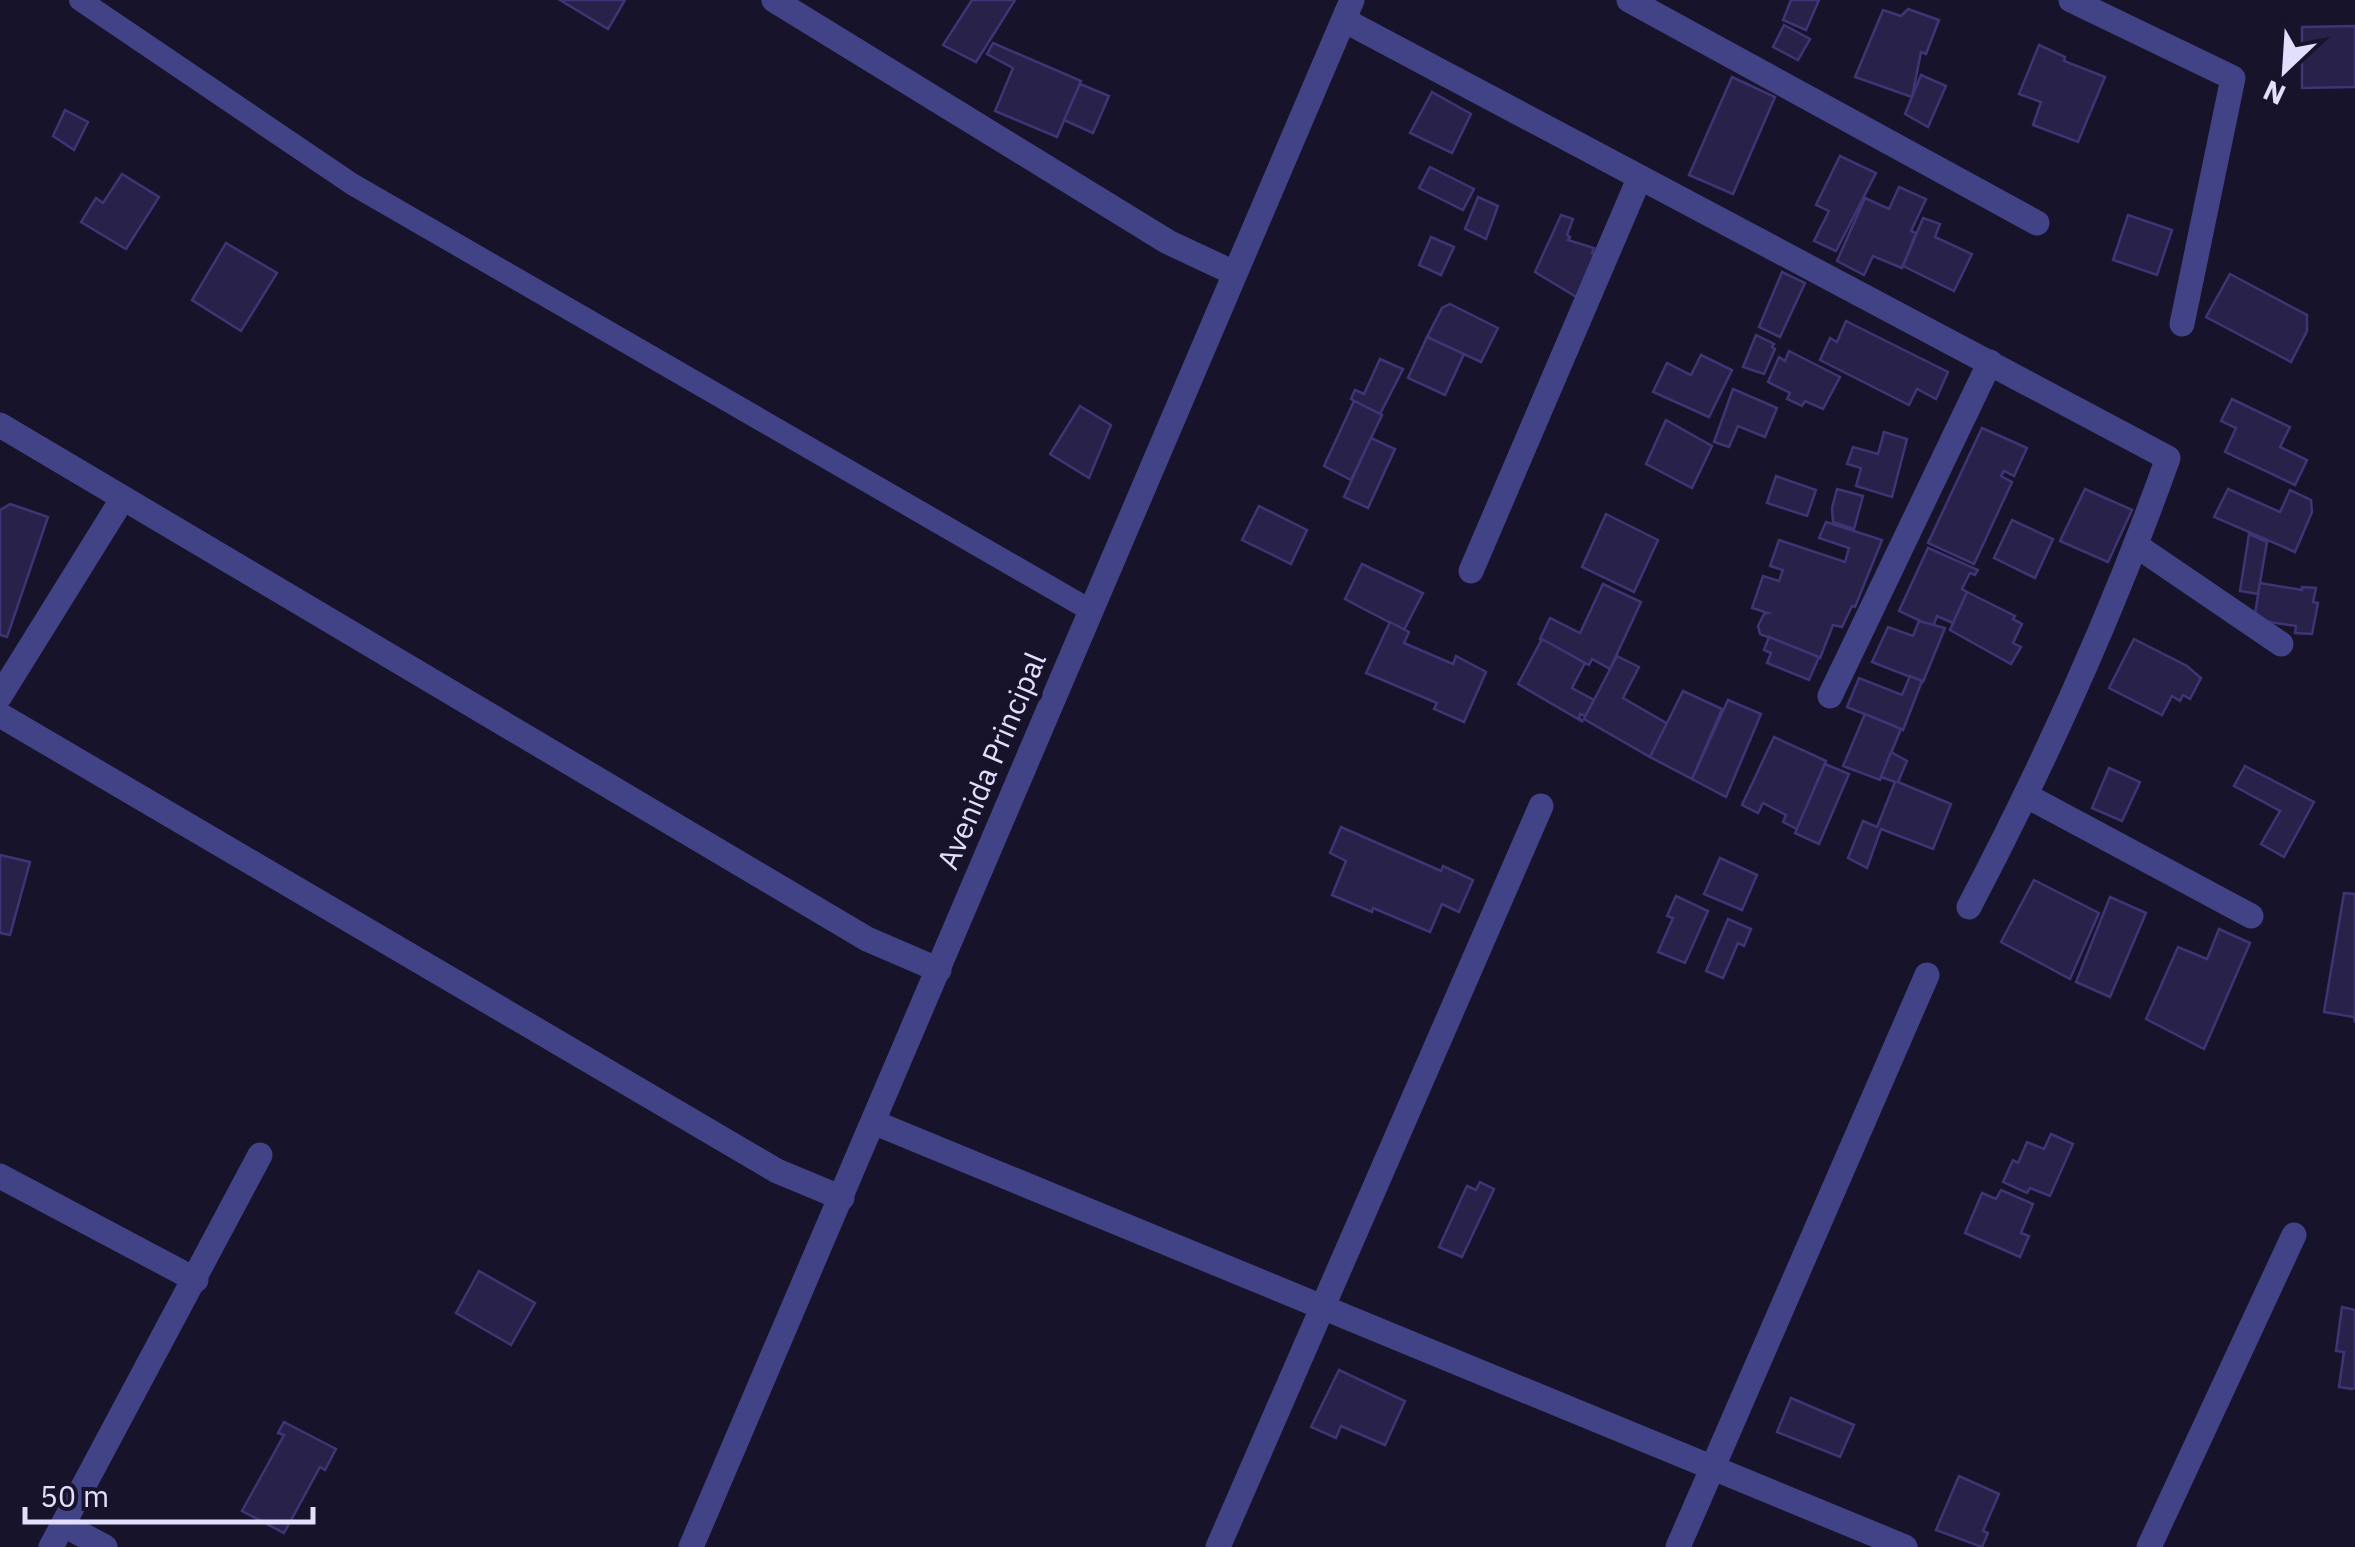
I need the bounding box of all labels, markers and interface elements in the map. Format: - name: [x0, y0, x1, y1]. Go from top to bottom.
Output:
- north arrow: [2235, 20, 2335, 120]
- text: N: [2257, 72, 2291, 114]
- street label: Avenida Principal: [927, 646, 1054, 875]
- scale bar: [25, 1462, 312, 1524]
- text: 50 m: [40, 1476, 109, 1515]

